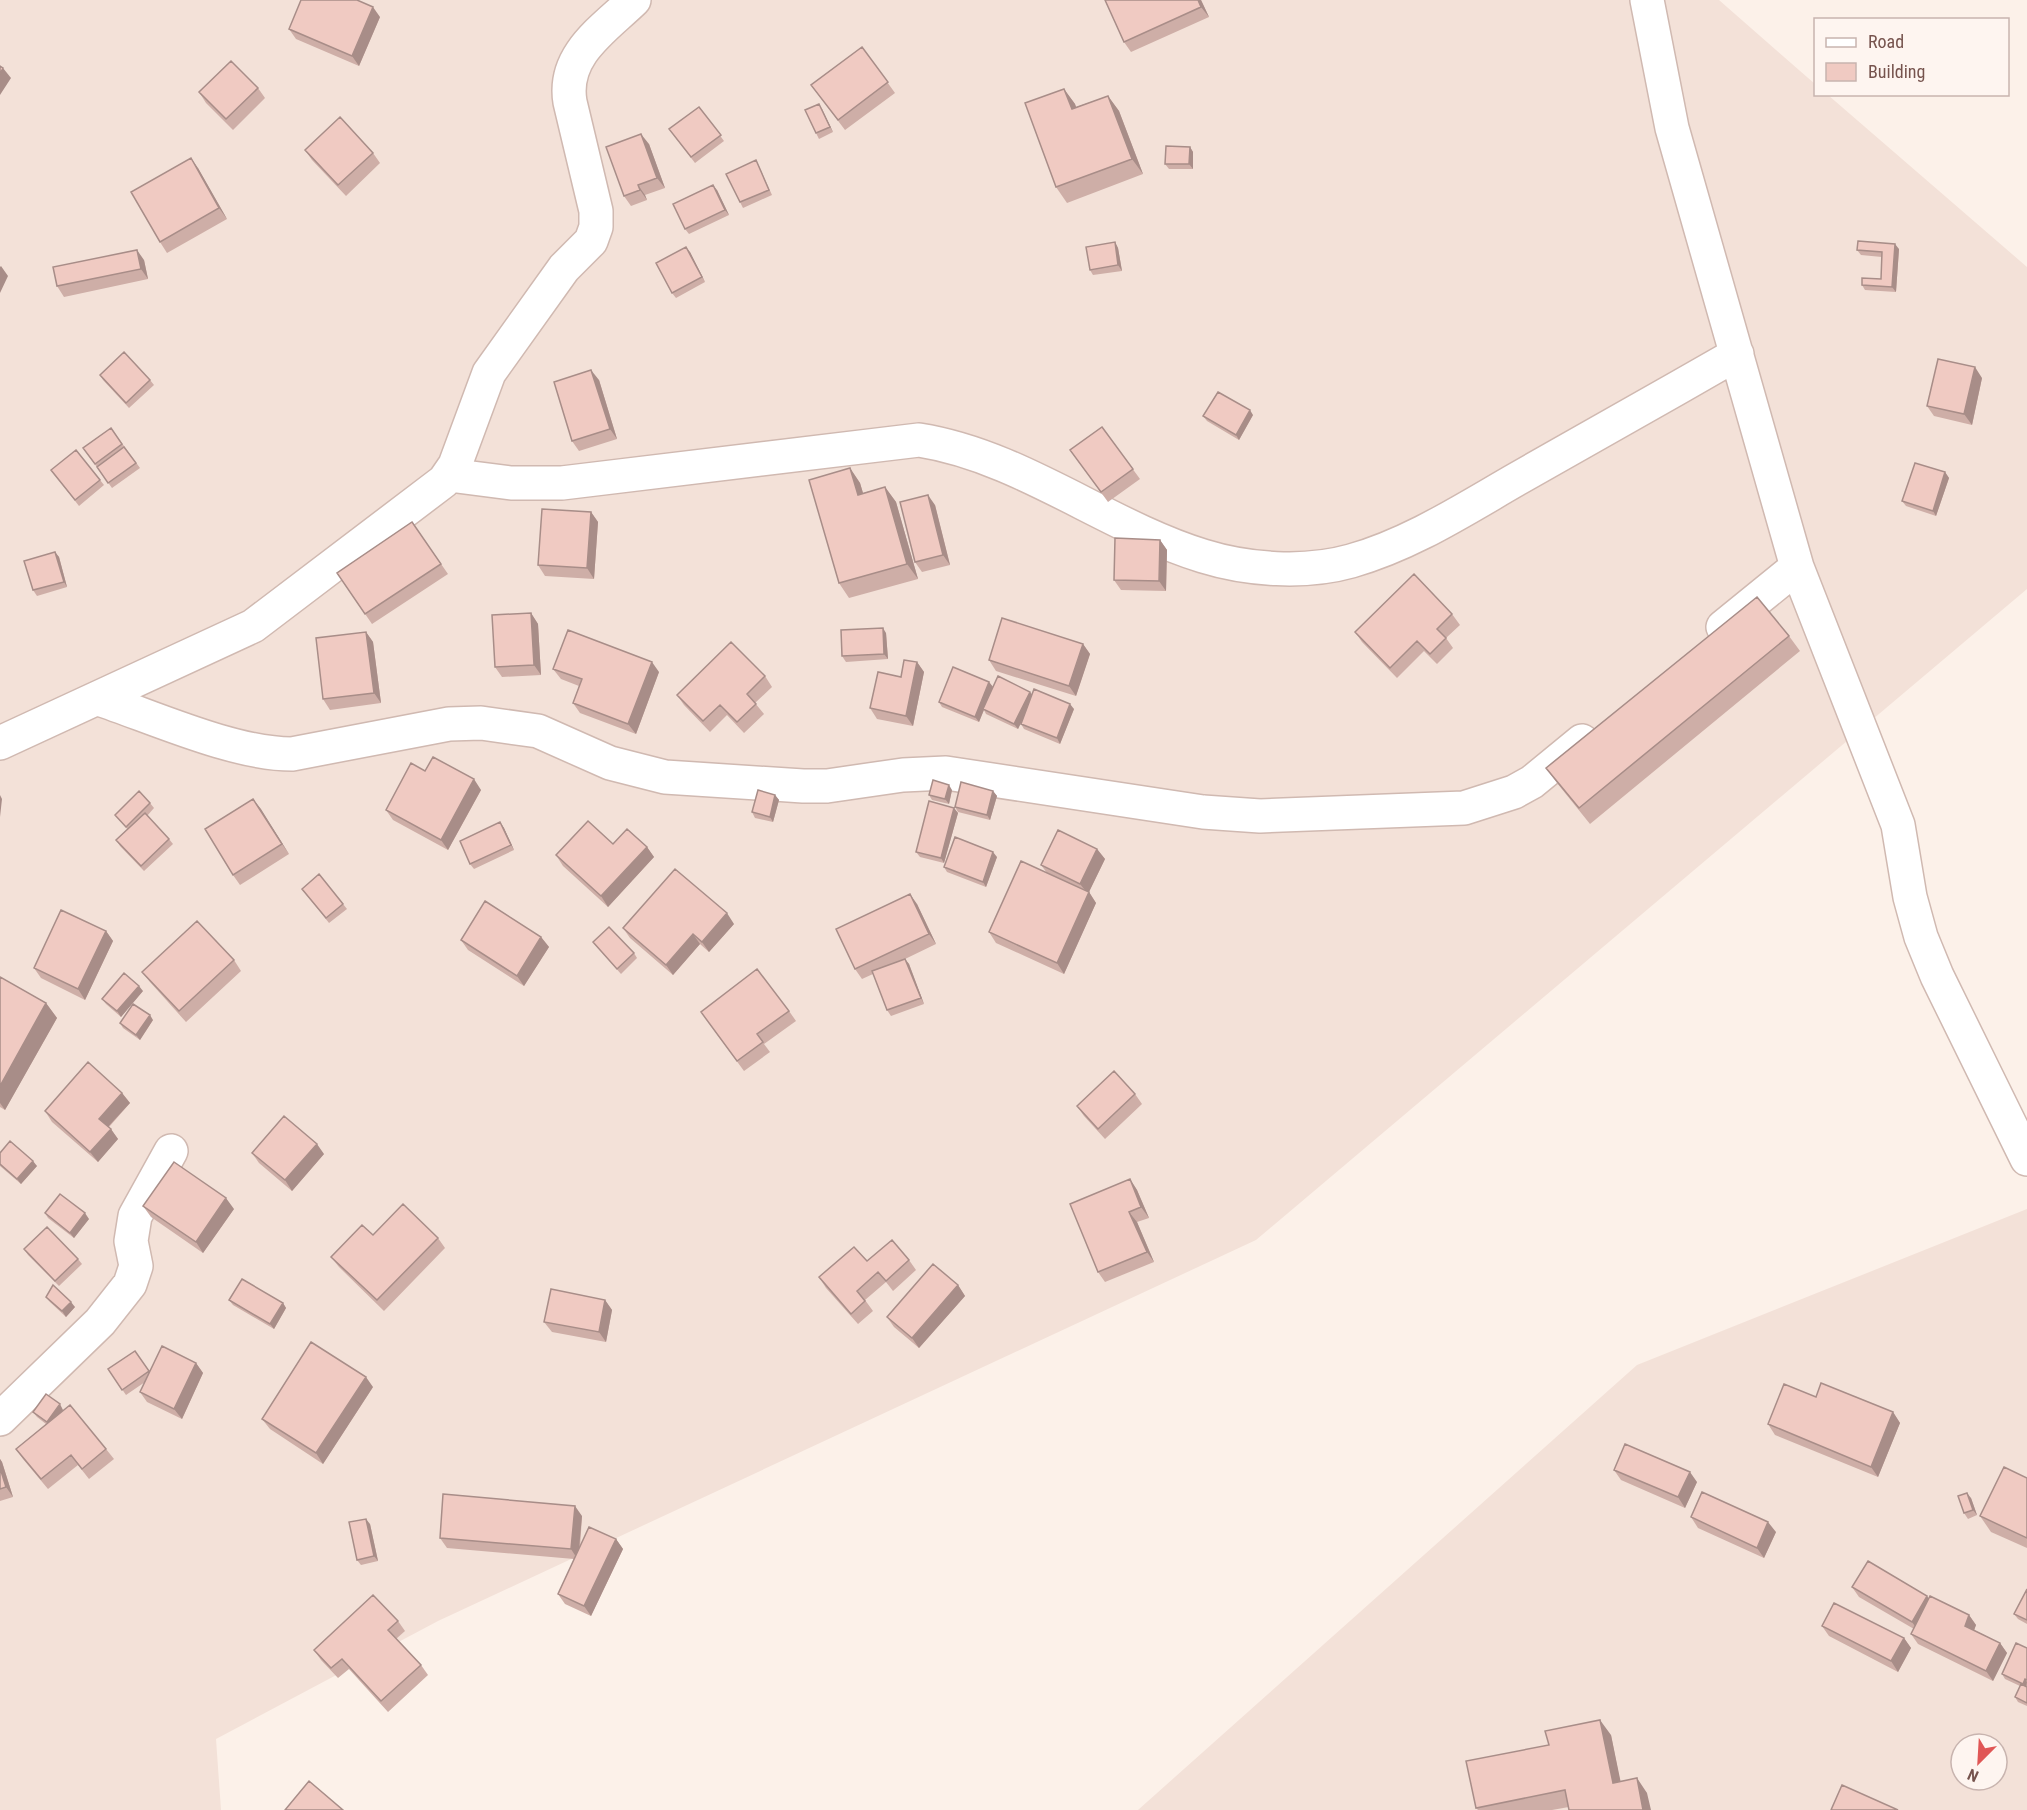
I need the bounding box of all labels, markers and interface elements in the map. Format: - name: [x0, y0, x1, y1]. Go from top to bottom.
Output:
- legend: [1814, 18, 2009, 96]
- text: Road: [1868, 31, 1904, 52]
- text: Building: [1868, 61, 1925, 82]
- north arrow: [1949, 1732, 2009, 1792]
- text: N: [1965, 1765, 1981, 1786]

